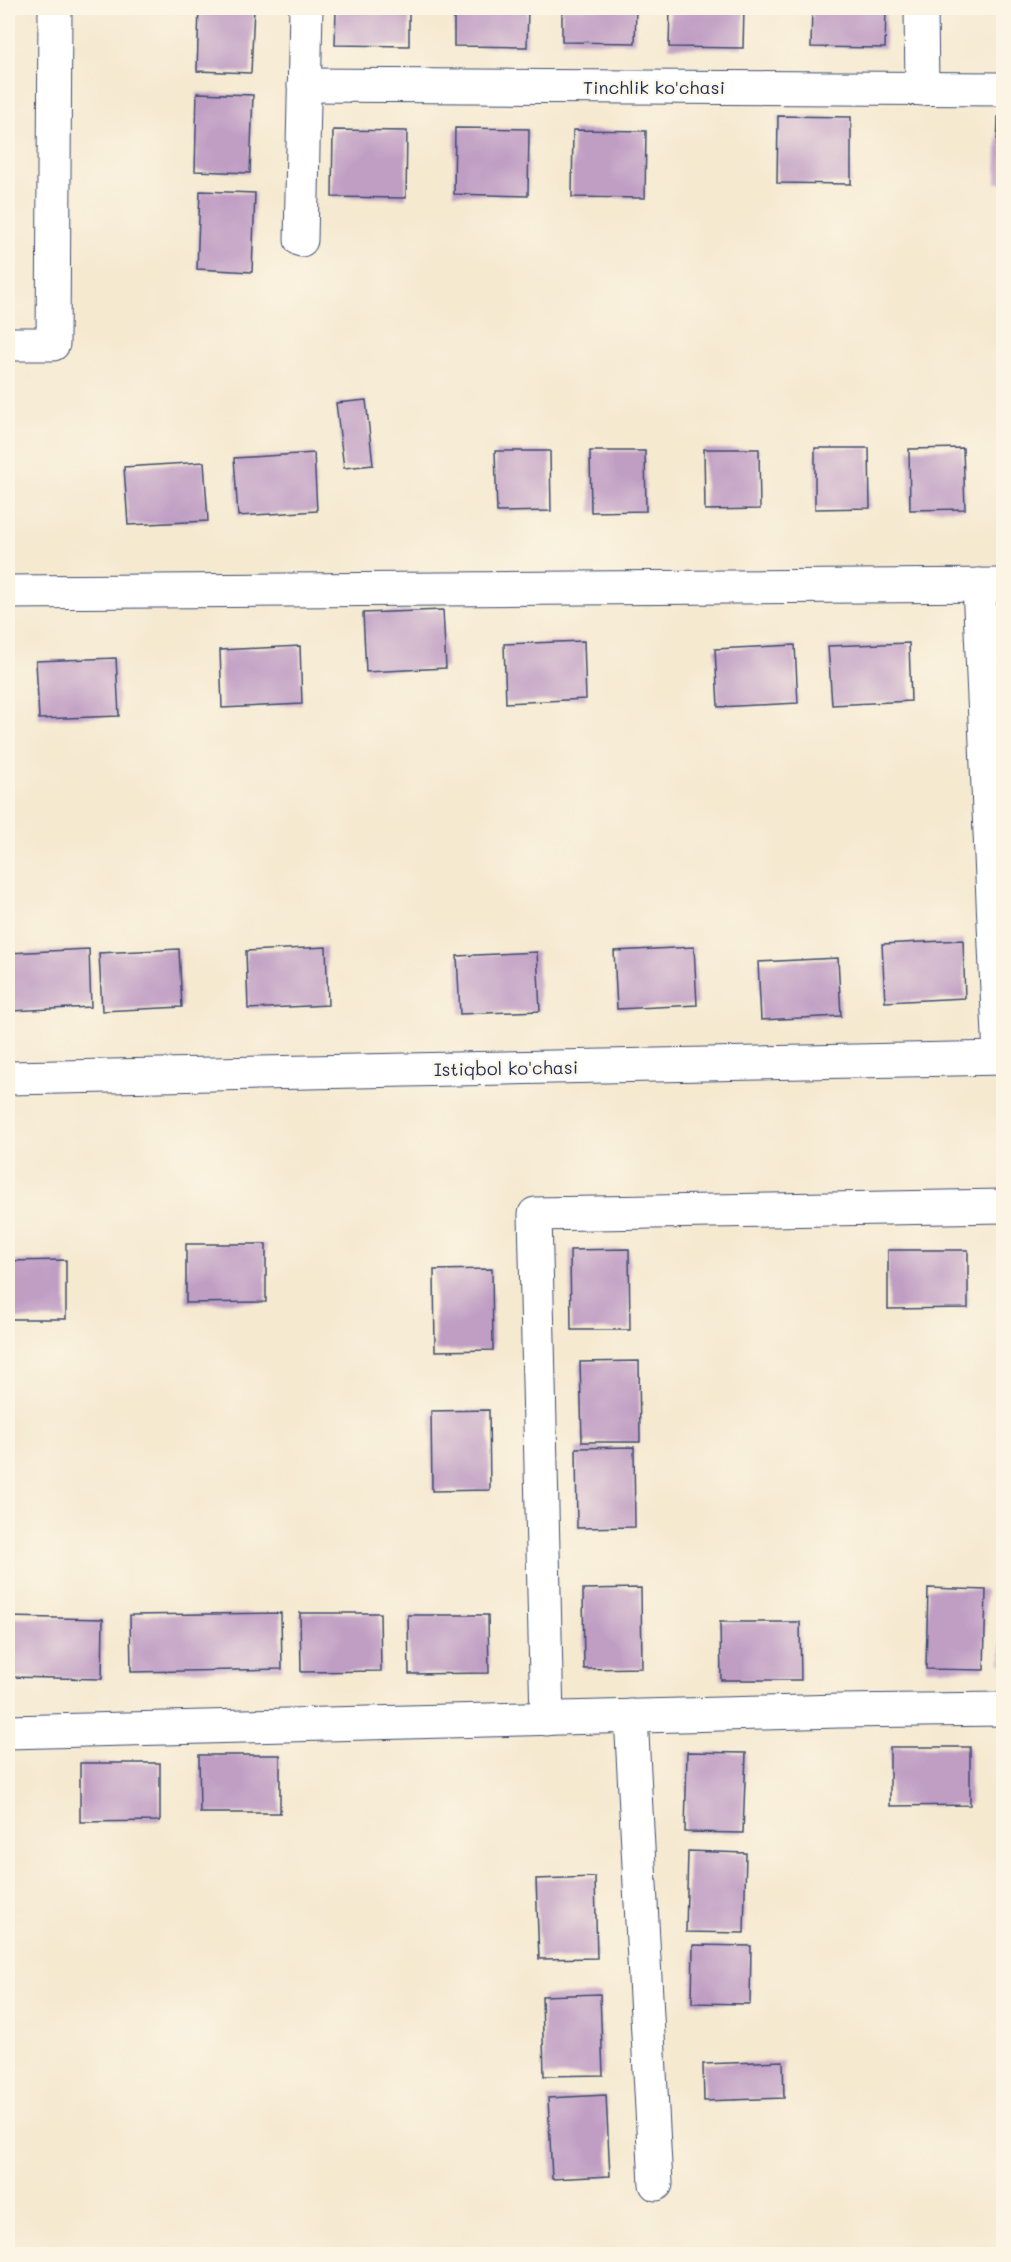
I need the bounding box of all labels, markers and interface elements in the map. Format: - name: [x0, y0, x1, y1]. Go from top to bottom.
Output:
- street label: Tinchlik ko'chasi: [583, 75, 725, 99]
- street label: Istiqbol ko'chasi: [434, 1055, 578, 1081]

